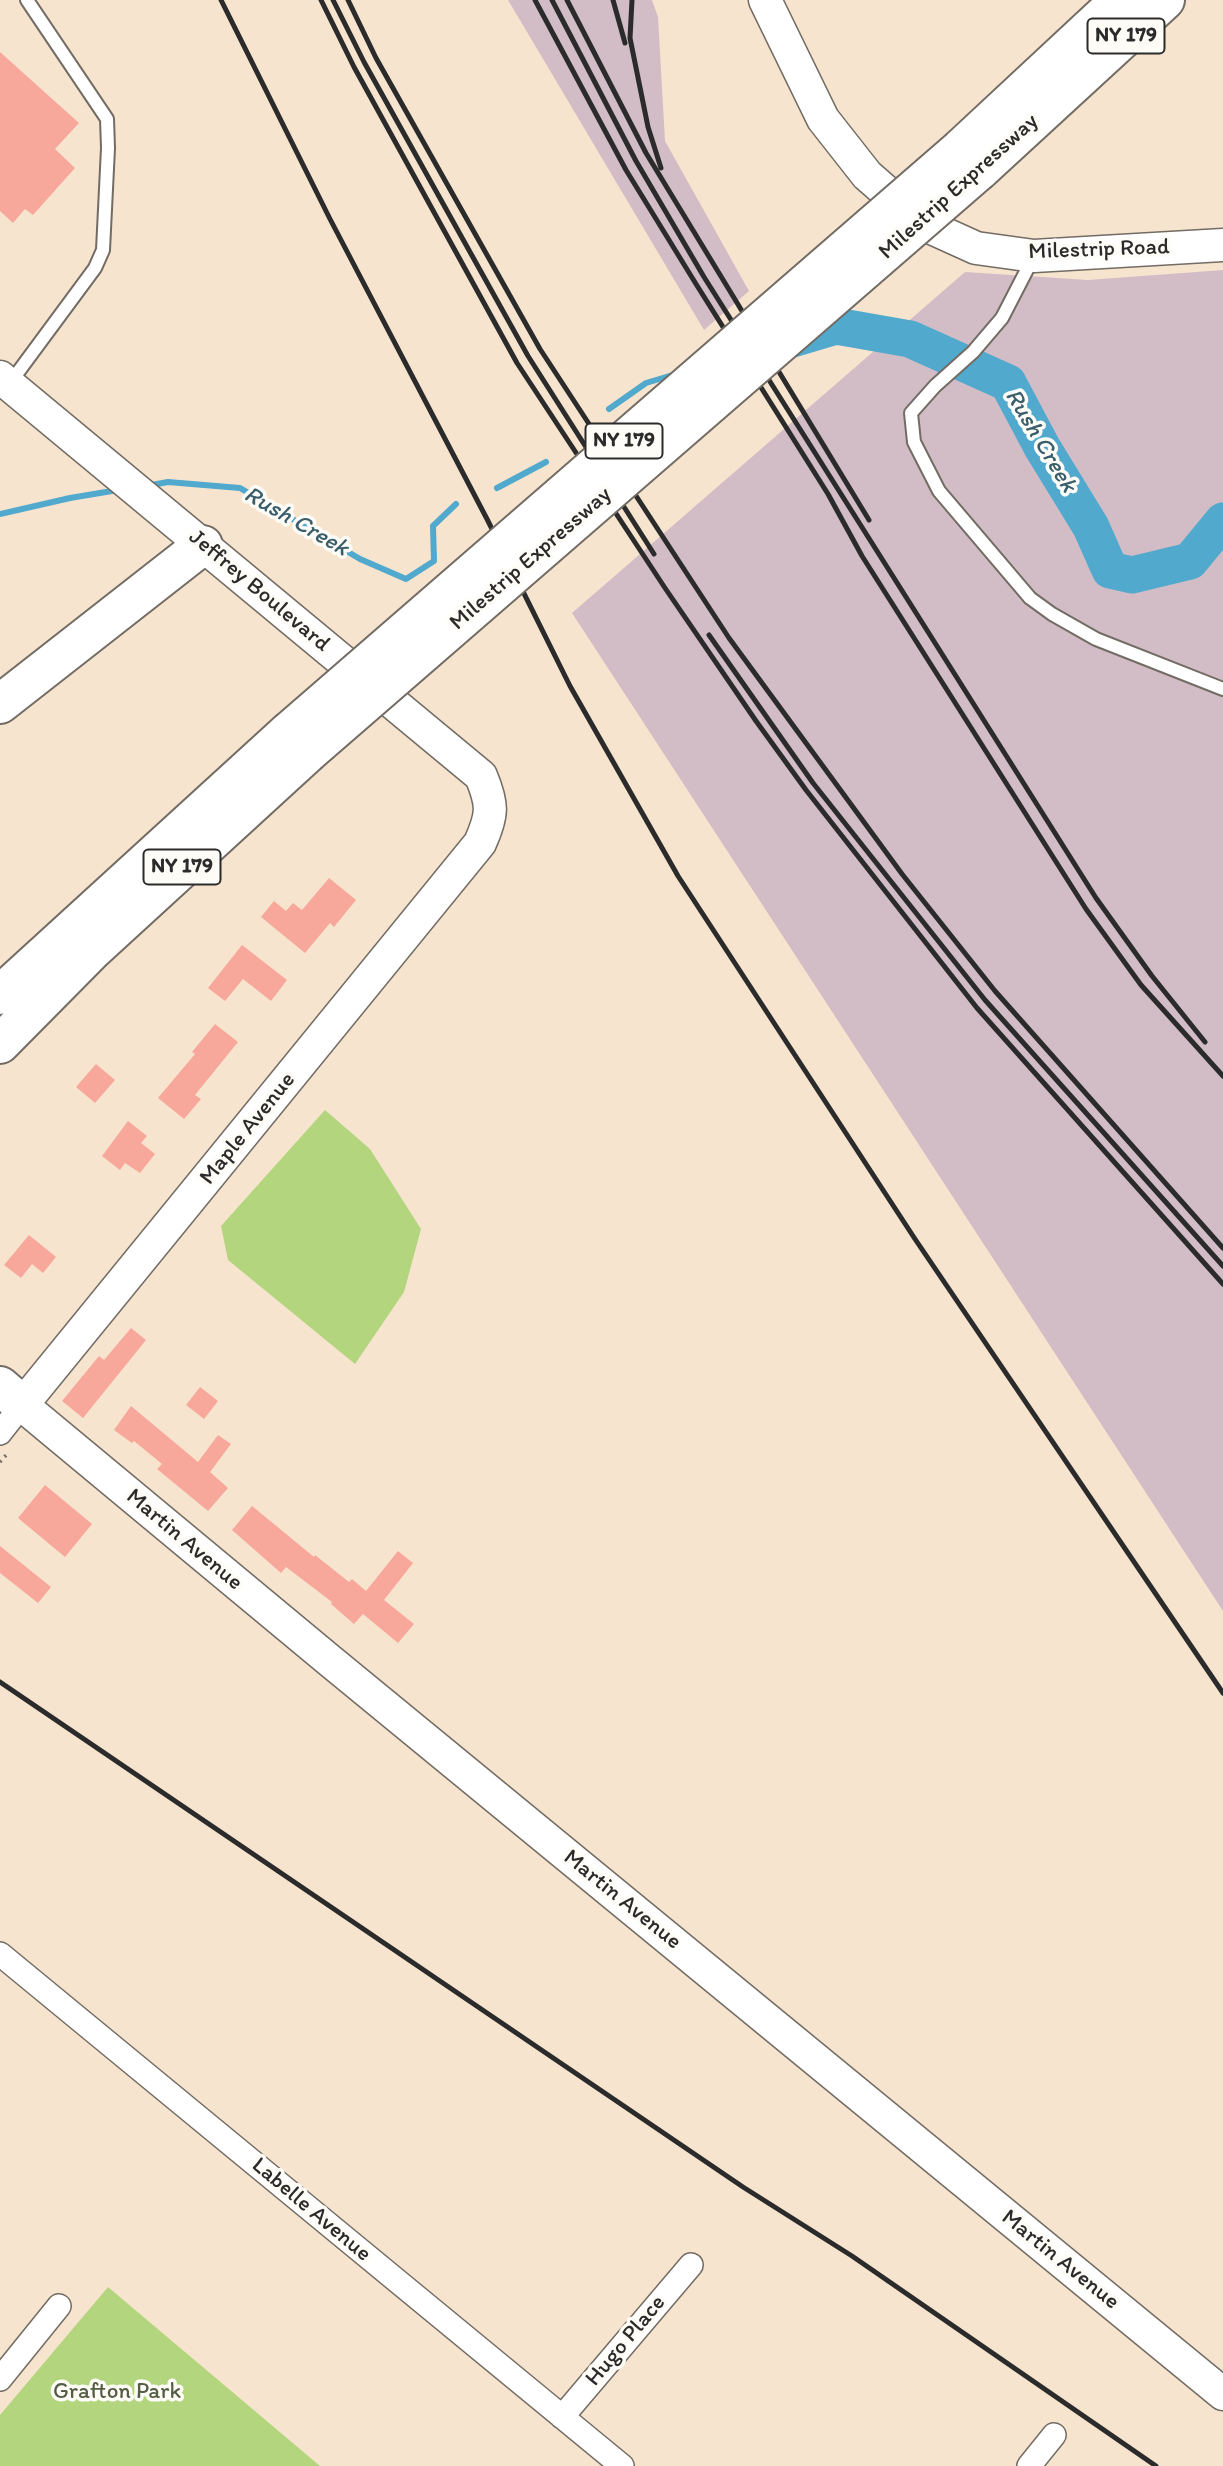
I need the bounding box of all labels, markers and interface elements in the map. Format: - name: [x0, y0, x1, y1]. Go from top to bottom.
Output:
- road number: NY 179: [1088, 19, 1164, 54]
- street label: Milestrip Expressway: [874, 108, 1044, 266]
- street label: Milestrip Road: [1028, 234, 1170, 266]
- water label: Rush Creek: [998, 384, 1082, 498]
- road number: NY 179: [586, 424, 662, 458]
- water label: Rush Creek: [239, 481, 353, 563]
- street label: Milestrip Expressway: [445, 481, 617, 637]
- street label: Jeffrey Boulevard: [183, 524, 335, 658]
- road number: NY 179: [144, 850, 220, 884]
- street label: Maple Avenue: [194, 1067, 302, 1191]
- street label: Martin Avenue: [120, 1483, 248, 1597]
- street label: Martin Avenue: [557, 1844, 687, 1956]
- street label: Labelle Avenue: [246, 2152, 376, 2268]
- street label: Martin Avenue: [995, 2204, 1125, 2316]
- street label: Hugo Place: [580, 2290, 672, 2392]
- park label: Grafton Park: [53, 2378, 181, 2406]

